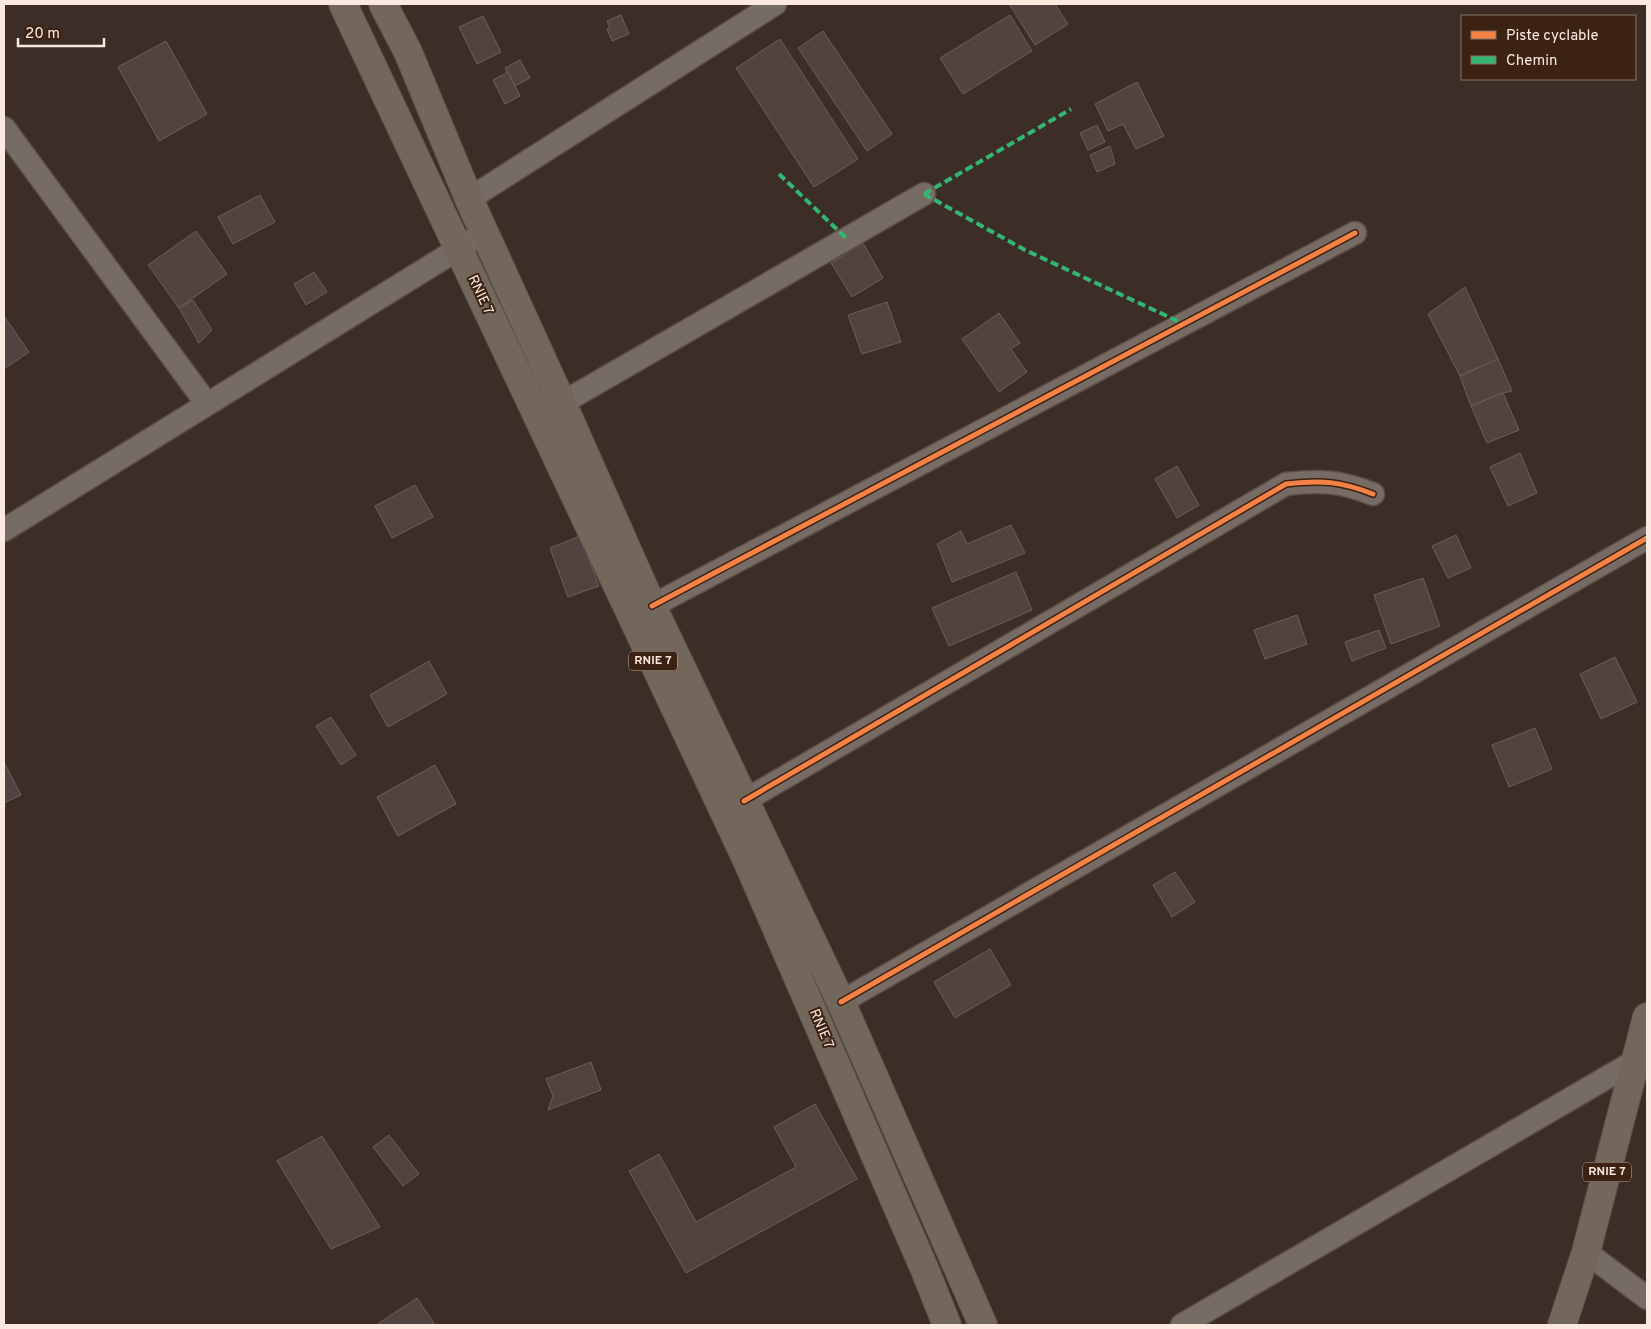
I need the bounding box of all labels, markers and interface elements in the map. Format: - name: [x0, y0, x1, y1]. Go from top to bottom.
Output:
- scale bar: [18, 15, 104, 47]
- legend: [1461, 15, 1636, 80]
- text: 20 m: [25, 25, 60, 44]
- text: Piste cyclable: [1506, 27, 1599, 46]
- text: Chemin: [1506, 52, 1558, 71]
- street label: RNIE 7: [464, 273, 496, 317]
- road number: RNIE 7: [629, 651, 677, 670]
- street label: RNIE 7: [805, 1007, 837, 1051]
- road number: RNIE 7: [1583, 1162, 1631, 1182]

